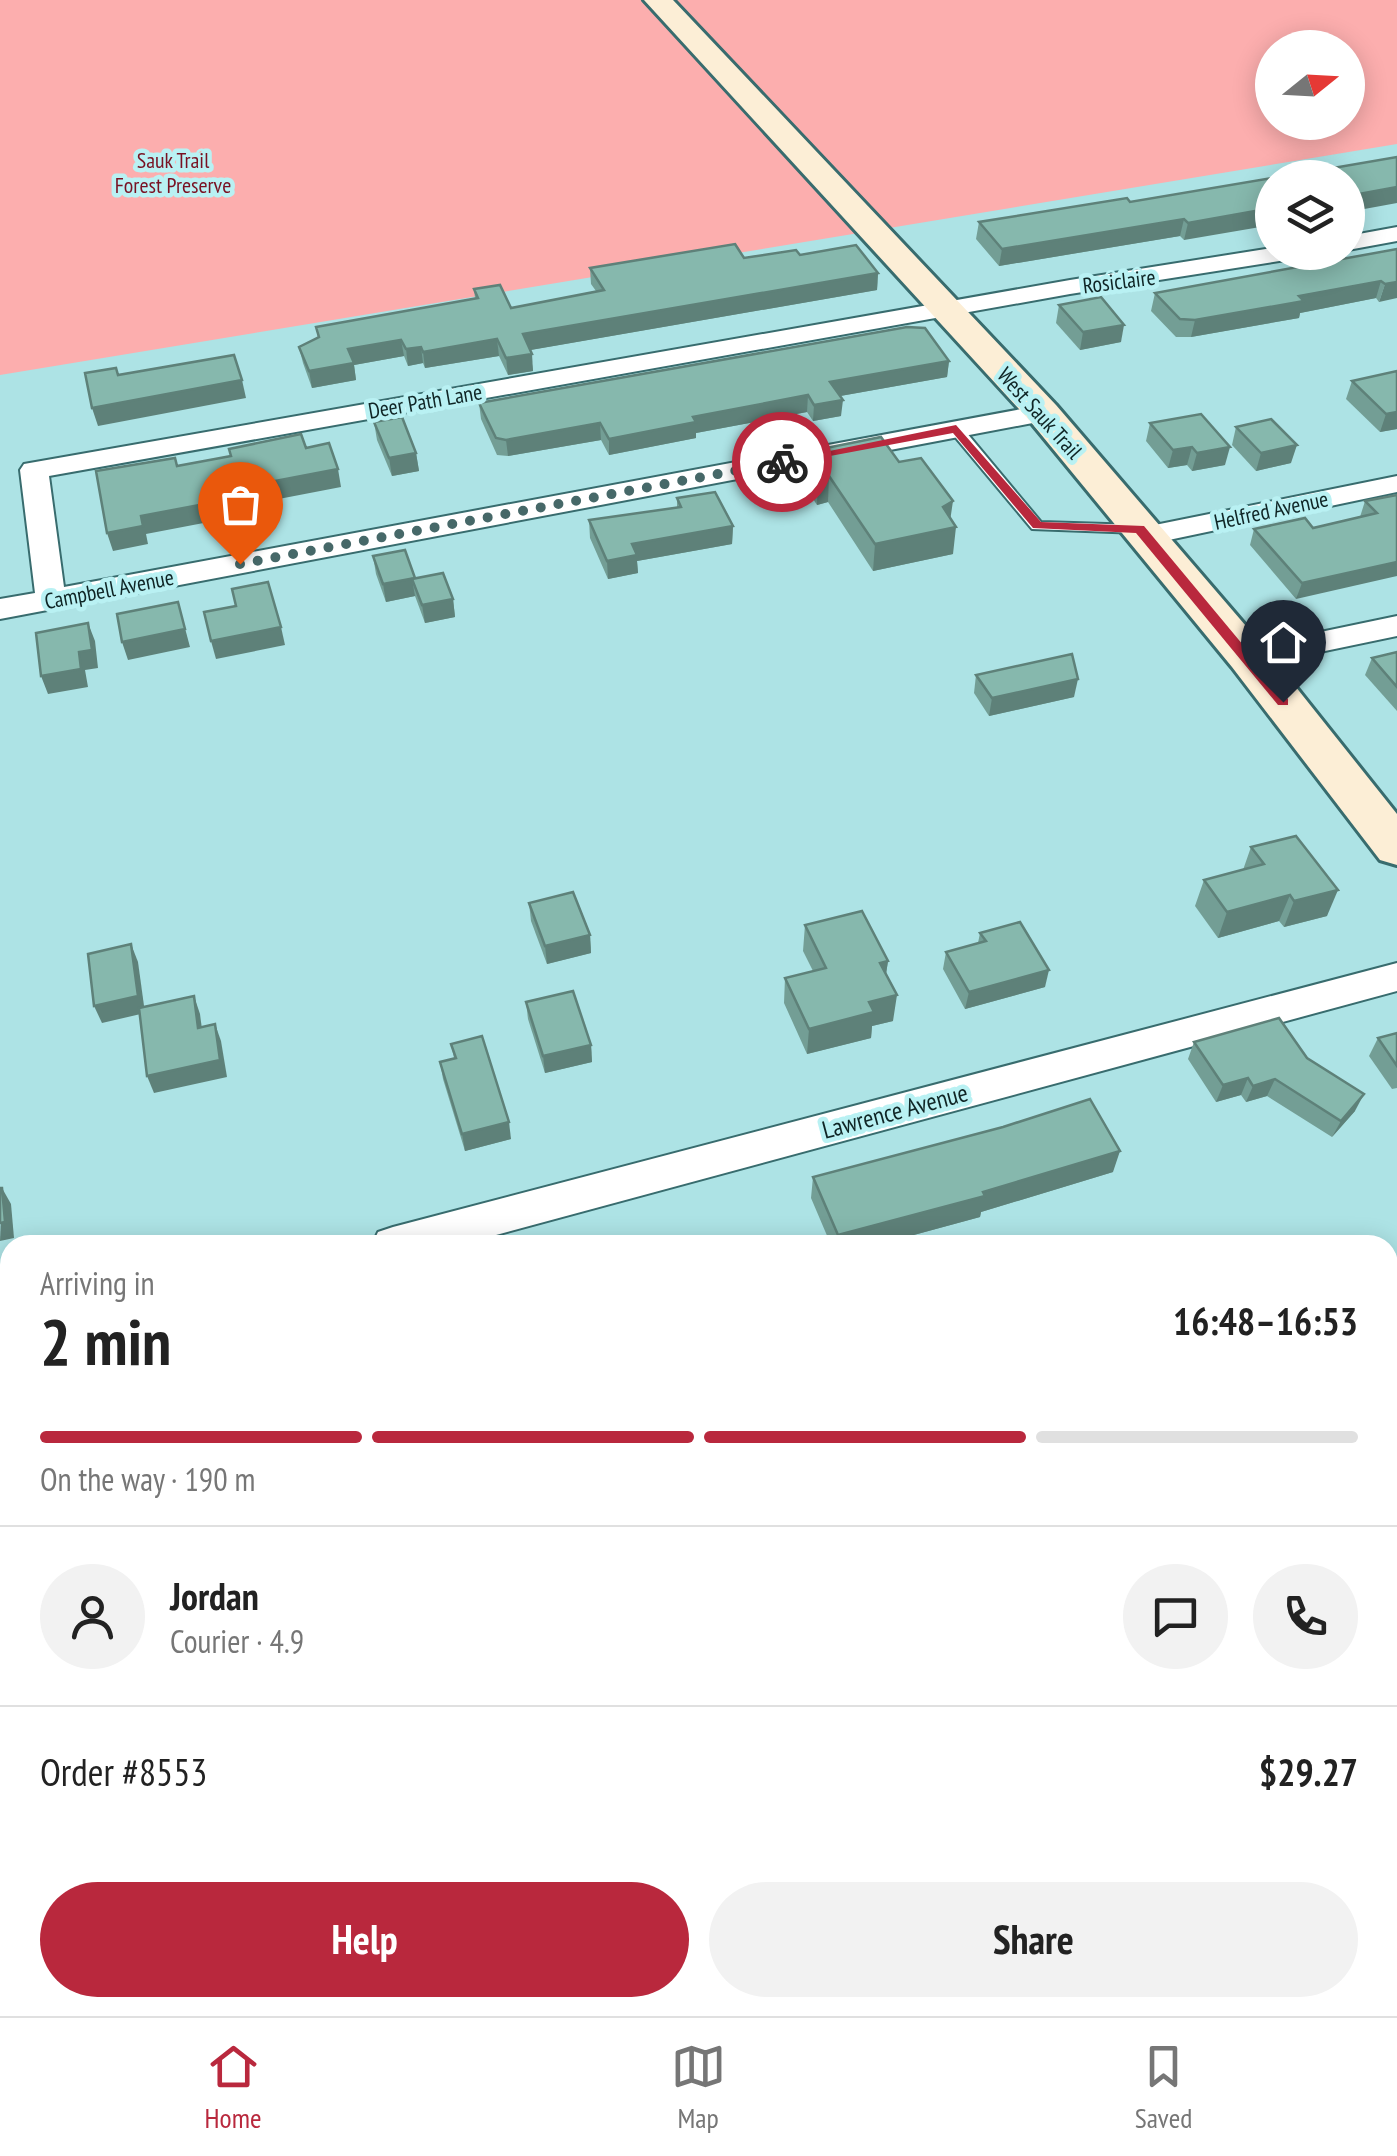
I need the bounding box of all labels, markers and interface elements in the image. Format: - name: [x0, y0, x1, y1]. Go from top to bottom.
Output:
- north arrow: [1255, 30, 1365, 140]
- map controls: [1255, 30, 1365, 270]
- park label: Sauk Trail Forest Preserve: [115, 146, 231, 199]
- button: layers: [1255, 160, 1365, 270]
- street label: Rosiclaire: [1081, 263, 1157, 299]
- street label: West Sauk Trail: [992, 361, 1089, 465]
- street label: Deer Path Lane: [366, 377, 484, 425]
- courier: [732, 412, 832, 512]
- icon: bike: [755, 435, 810, 490]
- pin: [198, 462, 283, 565]
- icon: bag: [213, 477, 268, 532]
- street label: Helfred Avenue: [1211, 484, 1331, 536]
- street label: Campbell Avenue: [42, 563, 176, 615]
- pin: [1241, 600, 1326, 703]
- icon: home: [1256, 615, 1311, 670]
- street label: Lawrence Avenue: [819, 1076, 971, 1146]
- text: Arriving in: [40, 1262, 155, 1304]
- text: 16:48–16:53: [1173, 1296, 1358, 1345]
- text: 2 min: [40, 1299, 171, 1383]
- text: On the way · 190 m: [40, 1458, 255, 1500]
- button: person: [40, 1564, 145, 1669]
- button: chat: [1123, 1564, 1228, 1669]
- button: phone: [1253, 1564, 1358, 1669]
- text: Jordan: [170, 1571, 259, 1620]
- text: Courier · 4.9: [170, 1620, 304, 1662]
- text: Order #8553: [40, 1747, 207, 1796]
- text: $29.27: [1259, 1747, 1358, 1796]
- button: Help: [40, 1882, 689, 1997]
- button: Share: [709, 1882, 1358, 1997]
- tab: Home: [205, 2039, 261, 2136]
- tab: Map: [671, 2039, 726, 2136]
- tab: Saved: [1135, 2039, 1192, 2136]

